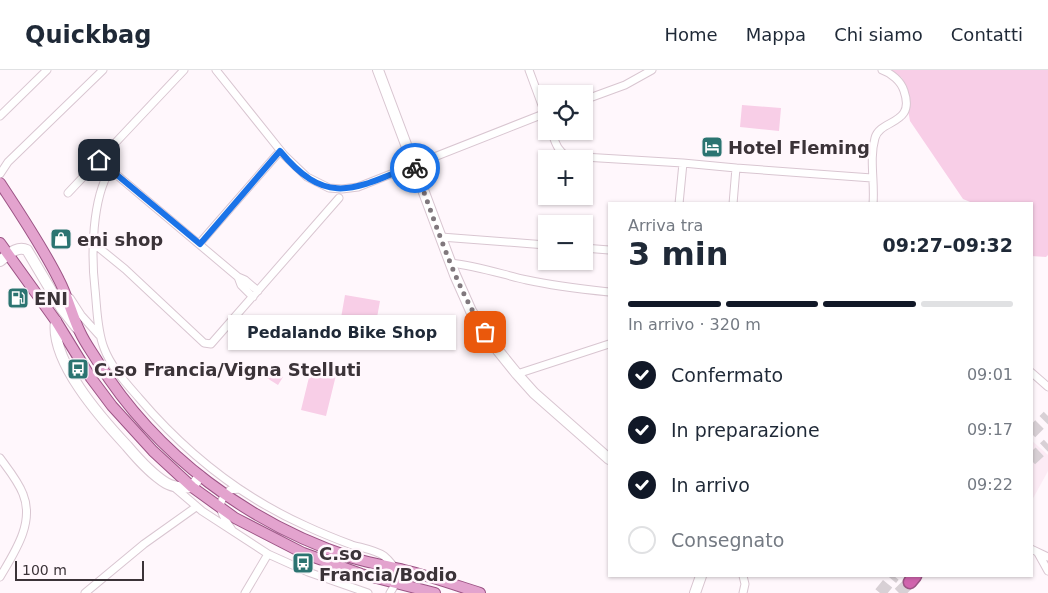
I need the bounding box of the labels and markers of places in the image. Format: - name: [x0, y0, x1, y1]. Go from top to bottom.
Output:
- hotel icon: Hotel Fleming: [700, 135, 724, 159]
- place label: Hotel Fleming: [728, 137, 870, 158]
- pin: [78, 139, 120, 181]
- shop icon: eni shop: [49, 227, 73, 251]
- place label: eni shop: [77, 229, 163, 250]
- fuel station icon: ENI: [6, 286, 30, 310]
- place label: ENI: [34, 288, 68, 309]
- pin: [464, 311, 506, 353]
- callout: Pedalando Bike Shop: [228, 314, 455, 350]
- bus stop icon: C.so Francia/Vigna Stelluti: [66, 357, 90, 381]
- place label: C.so Francia/Vigna Stelluti: [94, 359, 362, 380]
- place label: C.so Francia/Bodio: [319, 543, 457, 585]
- bus stop icon: C.so Francia/Bodio: [291, 551, 315, 575]

